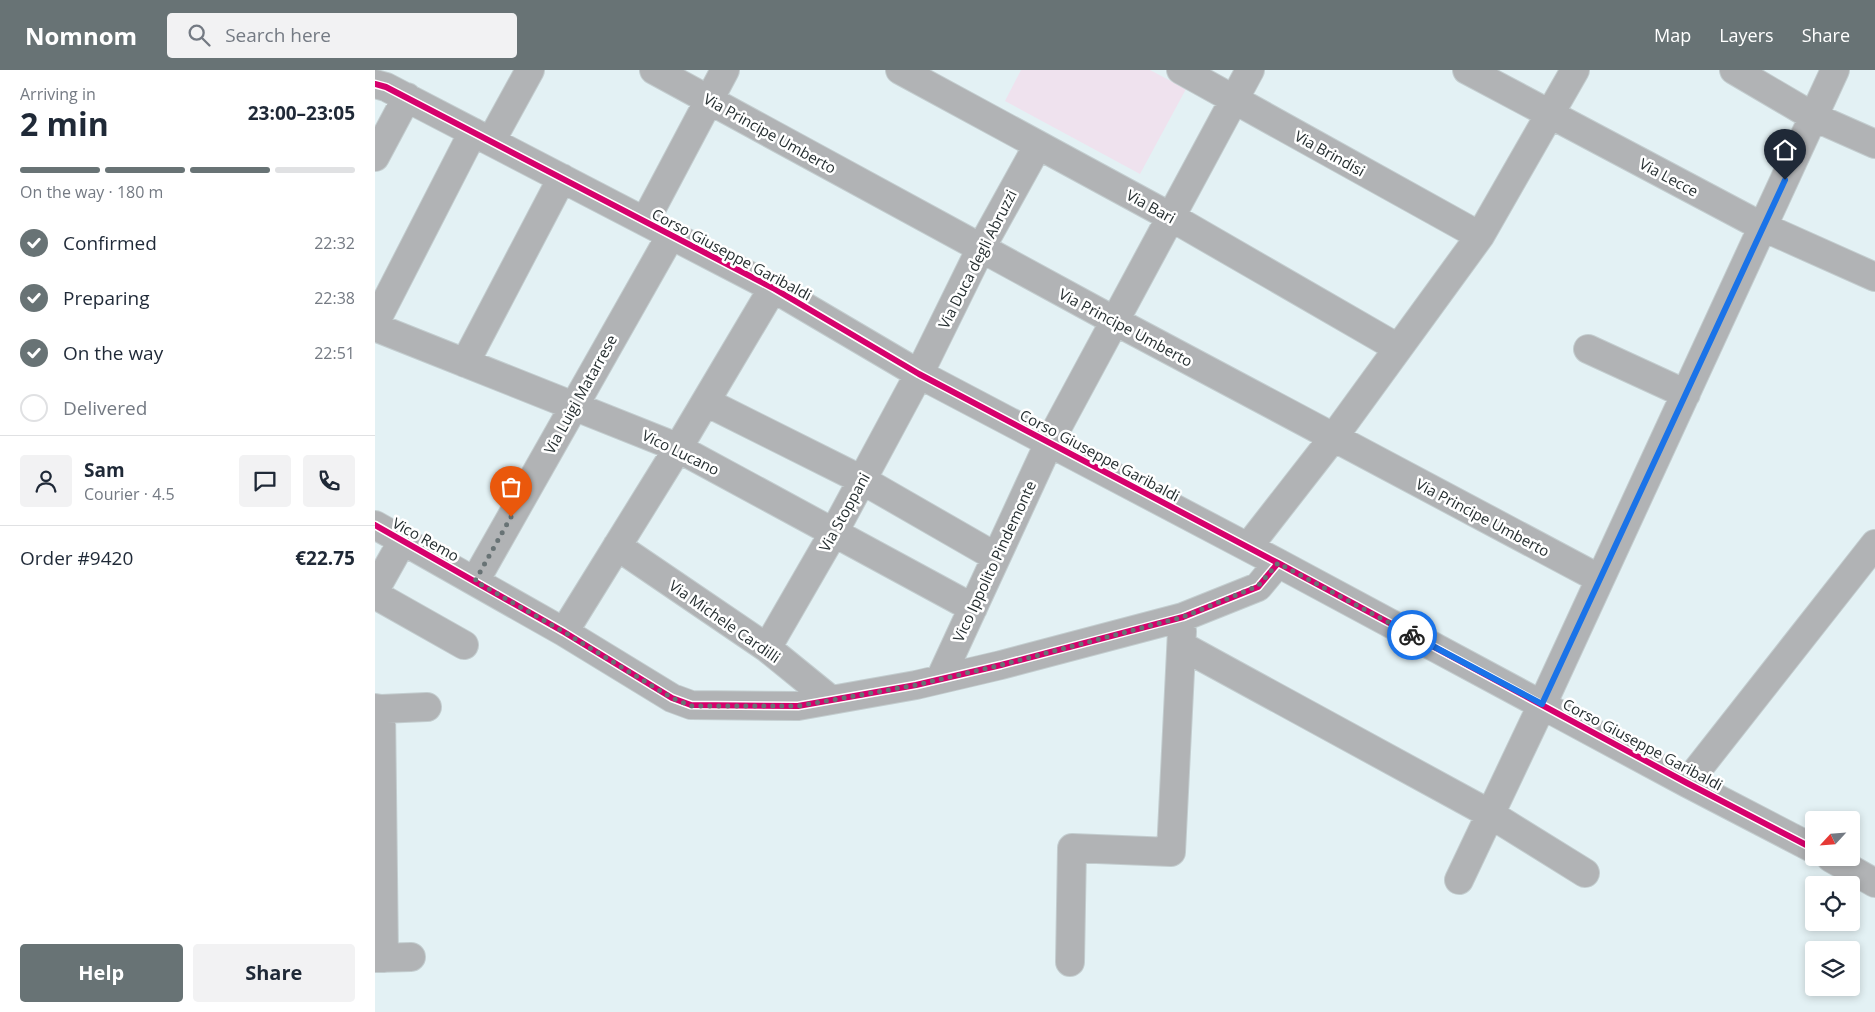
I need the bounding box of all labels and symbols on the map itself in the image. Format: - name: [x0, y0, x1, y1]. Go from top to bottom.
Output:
- street label: Via Principe Umberto: [700, 88, 840, 178]
- street label: Via Brindisi: [1291, 125, 1369, 181]
- pin: [1764, 129, 1806, 180]
- street label: Via Lecce: [1636, 153, 1702, 201]
- street label: Via Bari: [1123, 184, 1179, 228]
- street label: Via Duca degli Abruzzi: [933, 186, 1021, 332]
- street label: Corso Giuseppe Garibaldi: [649, 203, 815, 305]
- street label: Via Principe Umberto: [1056, 283, 1196, 371]
- street label: Via Luigi Matarrese: [539, 331, 621, 457]
- street label: Corso Giuseppe Garibaldi: [1017, 404, 1183, 506]
- street label: Vico Lucano: [639, 425, 723, 479]
- pin: [490, 466, 532, 517]
- street label: Via Stoppani: [814, 469, 874, 555]
- street label: Via Principe Umberto: [1413, 473, 1553, 561]
- street label: Vico Ippolito Pindemonte: [948, 477, 1040, 645]
- street label: Vico Remo: [389, 512, 463, 566]
- street label: Via Michele Cardilli: [665, 575, 785, 667]
- courier: [1387, 610, 1437, 660]
- street label: Corso Giuseppe Garibaldi: [1560, 693, 1726, 795]
- north arrow: [1805, 811, 1860, 866]

